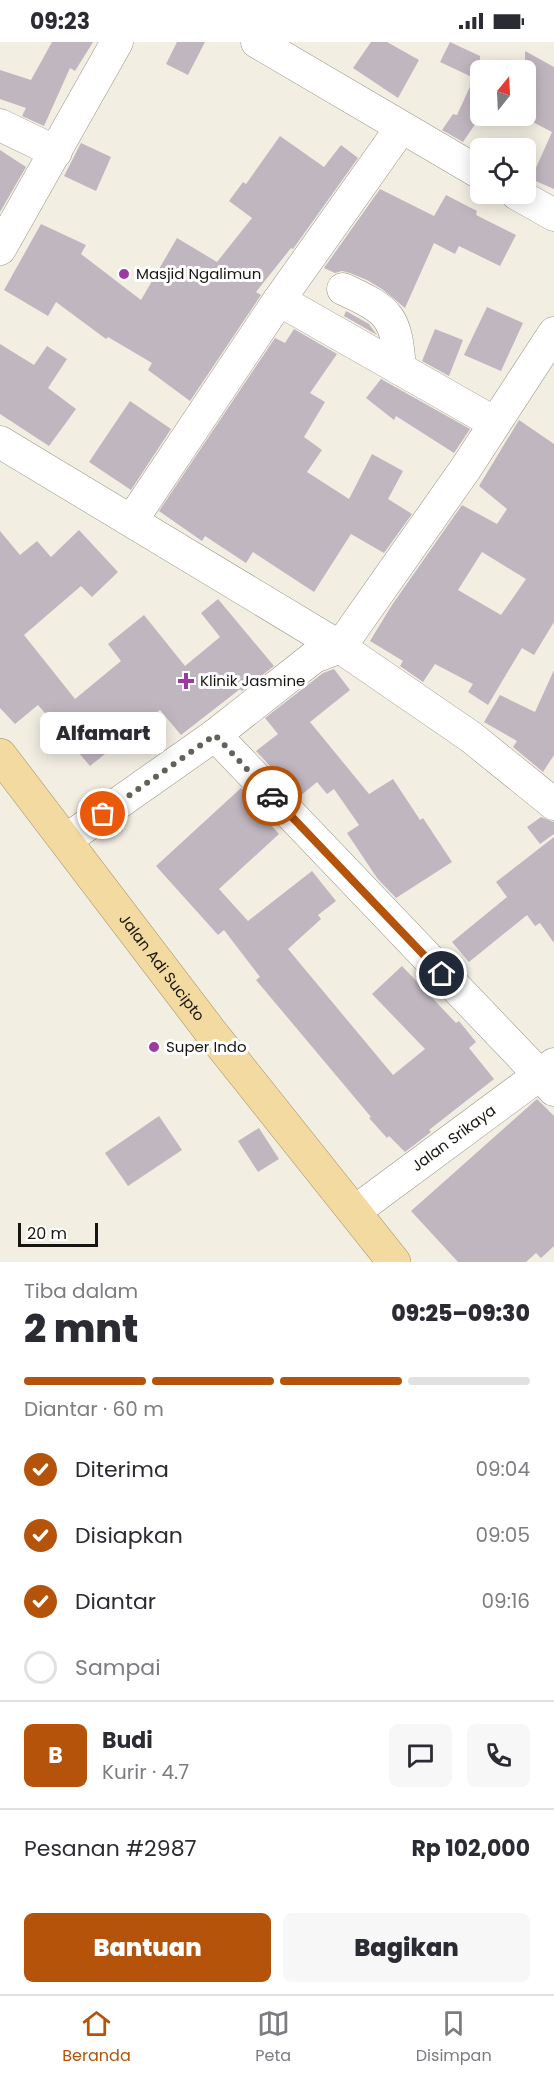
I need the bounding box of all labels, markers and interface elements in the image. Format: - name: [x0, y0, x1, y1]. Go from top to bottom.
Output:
- text: 09:23: [30, 6, 90, 37]
- north arrow: [470, 60, 536, 126]
- map controls: [470, 60, 536, 204]
- button: locate: [470, 138, 536, 204]
- place label: Masjid Ngalimun: [136, 263, 261, 284]
- marker: Masjid Ngalimun: [117, 267, 131, 281]
- place label: Klinik Jasmine: [200, 670, 305, 691]
- marker: Klinik Jasmine: [177, 672, 195, 690]
- callout: Alfamart: [40, 712, 166, 754]
- text: Alfamart: [56, 719, 150, 747]
- courier: [242, 766, 302, 826]
- icon: car: [256, 780, 289, 813]
- pin: [77, 788, 128, 839]
- icon: bag: [86, 797, 119, 830]
- street label: Jalan Adi Sucipto: [114, 909, 210, 1025]
- pin: [416, 948, 467, 999]
- icon: home: [425, 957, 458, 990]
- place label: Super Indo: [166, 1036, 246, 1057]
- marker: Super Indo: [147, 1040, 161, 1054]
- street label: Jalan Srikaya: [407, 1100, 500, 1176]
- scale bar: [18, 1220, 98, 1248]
- text: 20 m: [27, 1222, 67, 1245]
- text: Tiba dalam: [24, 1277, 138, 1305]
- text: 09:25–09:30: [391, 1298, 530, 1329]
- text: 2 mnt: [24, 1301, 138, 1356]
- text: Diantar · 60 m: [24, 1395, 164, 1423]
- icon: check: [24, 1453, 57, 1486]
- text: Diterima: [75, 1454, 169, 1485]
- text: 09:04: [475, 1455, 530, 1483]
- icon: check: [24, 1519, 57, 1552]
- text: Disiapkan: [75, 1520, 183, 1551]
- text: 09:05: [475, 1521, 530, 1549]
- icon: check: [24, 1585, 57, 1618]
- text: Diantar: [75, 1586, 156, 1617]
- text: 09:16: [481, 1587, 530, 1615]
- text: Sampai: [75, 1652, 161, 1683]
- button: chat: [389, 1724, 452, 1787]
- button: phone: [467, 1724, 530, 1787]
- text: Budi: [102, 1725, 153, 1756]
- text: B: [48, 1740, 63, 1771]
- text: Kurir · 4.7: [102, 1758, 189, 1786]
- text: Pesanan #2987: [24, 1833, 197, 1864]
- text: Rp 102,000: [412, 1833, 530, 1864]
- button: Bantuan: [24, 1913, 271, 1982]
- button: Bagikan: [283, 1913, 530, 1982]
- tab: Beranda: [62, 2007, 131, 2068]
- tab: Peta: [255, 2007, 291, 2068]
- tab: Disimpan: [416, 2007, 492, 2068]

